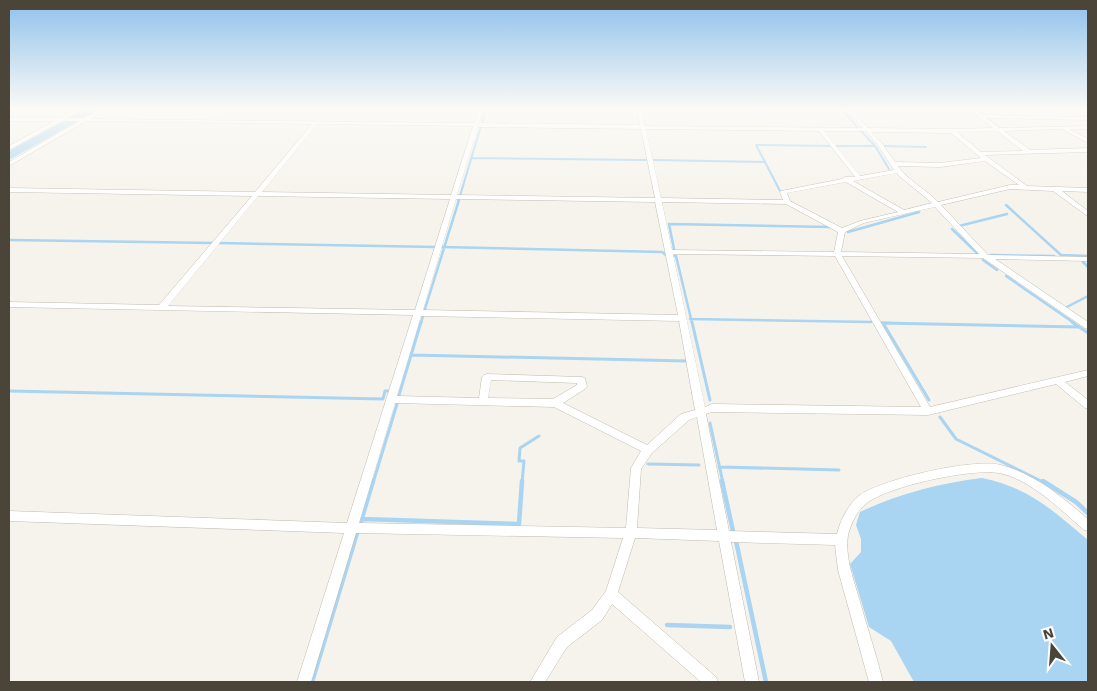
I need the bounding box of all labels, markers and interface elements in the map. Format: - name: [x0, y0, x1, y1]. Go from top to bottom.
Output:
- north arrow: [1027, 621, 1077, 671]
- text: N: [1041, 624, 1055, 643]

